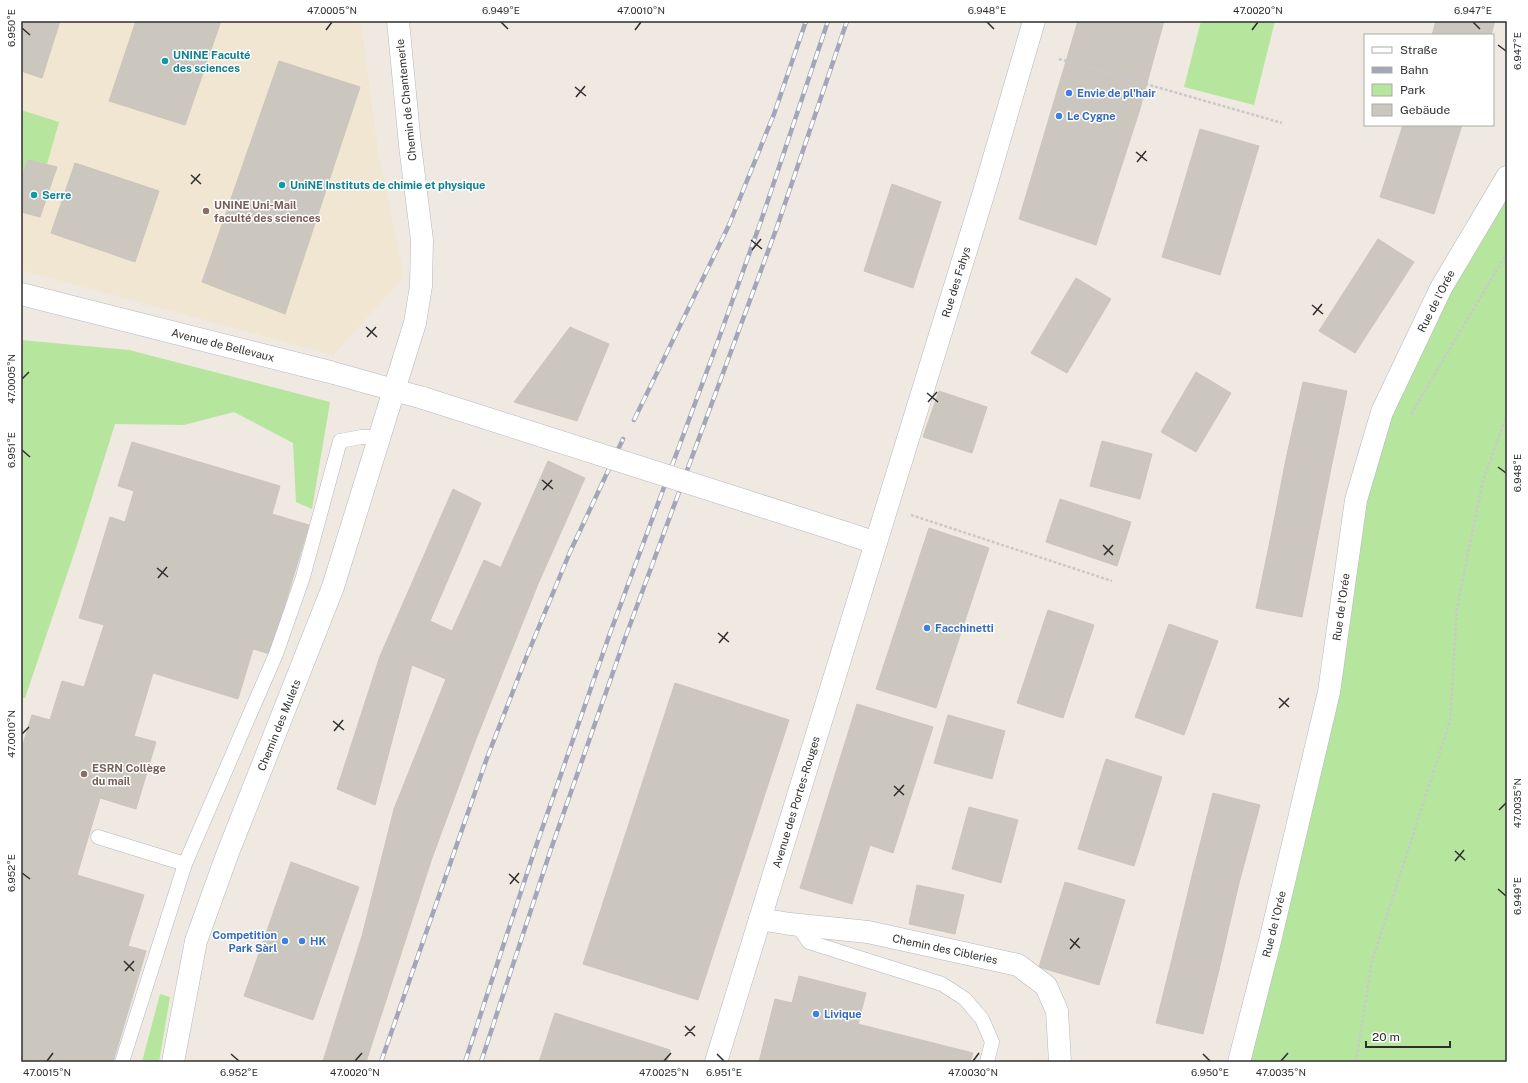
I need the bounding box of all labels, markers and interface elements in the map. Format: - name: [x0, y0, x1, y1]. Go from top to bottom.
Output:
- text: 47.0005°N: [307, 4, 357, 16]
- text: 6.949°E: [482, 4, 520, 16]
- text: 47.0010°N: [617, 4, 665, 16]
- text: 6.948°E: [968, 4, 1006, 16]
- text: 47.0020°N: [1233, 4, 1283, 16]
- text: 6.947°E: [1454, 4, 1492, 16]
- text: 6.950°E: [5, 9, 17, 47]
- text: 6.947°E: [1511, 32, 1523, 70]
- legend: [1364, 34, 1494, 126]
- street label: Chemin de Chantemerle: [394, 38, 418, 162]
- text: Straße: [1400, 43, 1438, 57]
- place label: UNINE Faculté des sciences: [173, 49, 250, 74]
- marker: UNINE Faculté des sciences: [160, 56, 170, 66]
- text: Bahn: [1400, 63, 1429, 77]
- text: Park: [1400, 83, 1426, 97]
- place label: Envie de pl'hair: [1077, 87, 1156, 99]
- marker: Envie de pl'hair: [1064, 88, 1074, 98]
- text: Gebäude: [1400, 103, 1450, 117]
- place label: Le Cygne: [1067, 110, 1116, 122]
- marker: Le Cygne: [1054, 111, 1064, 121]
- place label: UniNE Instituts de chimie et physique: [290, 179, 485, 191]
- marker: UniNE Instituts de chimie et physique: [277, 180, 287, 190]
- place label: Serre: [42, 189, 71, 201]
- marker: Serre: [29, 190, 39, 200]
- place label: UNINE Uni-Mail faculté des sciences: [214, 199, 321, 224]
- marker: UNINE Uni-Mail faculté des sciences: [201, 206, 211, 216]
- street label: Rue des Fahys: [940, 245, 973, 319]
- street label: Rue de l'Orée: [1415, 268, 1457, 334]
- street label: Avenue de Bellevaux: [170, 326, 276, 364]
- text: 47.0005°N: [5, 354, 17, 404]
- text: 6.951°E: [5, 432, 17, 468]
- text: 6.948°E: [1511, 454, 1523, 492]
- street label: Rue de l'Orée: [1330, 572, 1352, 642]
- place label: Facchinetti: [935, 622, 994, 634]
- marker: Facchinetti: [922, 623, 932, 633]
- street label: Chemin des Mulets: [255, 677, 303, 772]
- text: 47.0010°N: [5, 710, 17, 758]
- street label: Avenue des Portes-Rouges: [770, 734, 822, 869]
- place label: ESRN Collège du mail: [92, 762, 166, 787]
- marker: ESRN Collège du mail: [79, 769, 89, 779]
- text: 47.0035°N: [1511, 778, 1523, 828]
- text: 6.952°E: [5, 854, 17, 892]
- text: 6.949°E: [1511, 877, 1523, 915]
- street label: Rue de l'Orée: [1260, 890, 1288, 958]
- place label: Competition Park Sàrl: [212, 929, 277, 954]
- street label: Chemin des Cibleries: [891, 932, 999, 966]
- place label: HK: [310, 935, 326, 947]
- marker: Competition Park Sàrl: [280, 936, 290, 946]
- marker: HK: [297, 936, 307, 946]
- place label: Livique: [824, 1008, 862, 1020]
- marker: Livique: [811, 1009, 821, 1019]
- scale bar: [1366, 1023, 1450, 1049]
- text: 20 m: [1372, 1030, 1400, 1044]
- text: 47.0015°N: [23, 1066, 71, 1078]
- text: 6.952°E: [220, 1066, 258, 1078]
- text: 47.0020°N: [330, 1066, 380, 1078]
- text: 47.0025°N: [639, 1066, 689, 1078]
- text: 6.951°E: [706, 1066, 742, 1078]
- text: 47.0030°N: [948, 1066, 998, 1078]
- text: 6.950°E: [1191, 1066, 1229, 1078]
- text: 47.0035°N: [1256, 1066, 1306, 1078]

